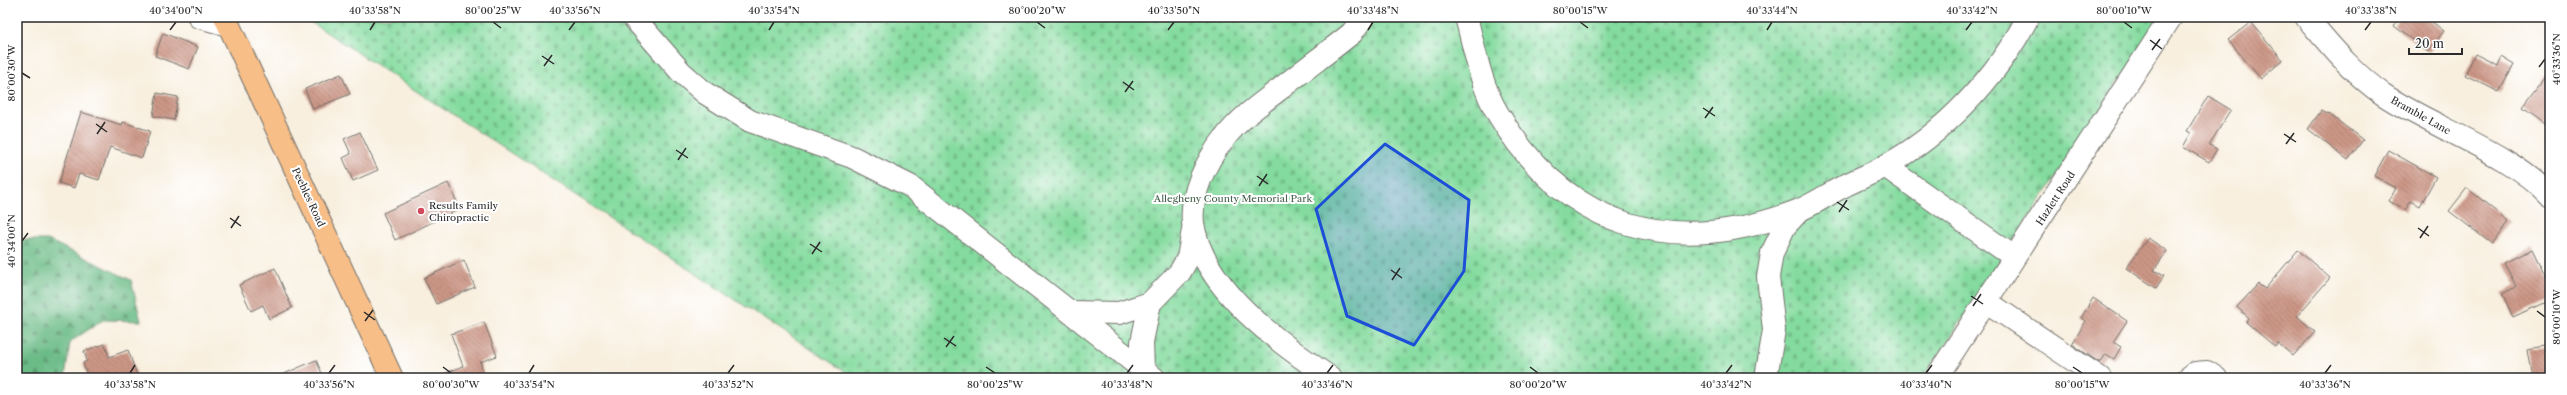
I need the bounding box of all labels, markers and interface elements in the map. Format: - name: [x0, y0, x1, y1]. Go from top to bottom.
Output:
- text: 40°34'00"N: [149, 4, 203, 17]
- text: 40°33'58"N: [349, 4, 401, 17]
- text: 80°00'25"W: [465, 4, 522, 17]
- text: 40°33'56"N: [549, 4, 601, 17]
- text: 40°33'54"N: [748, 4, 800, 17]
- text: 80°00'20"W: [1008, 4, 1067, 17]
- text: 40°33'50"N: [1148, 4, 1200, 17]
- text: 40°33'48"N: [1347, 4, 1399, 17]
- text: 80°00'15"W: [1553, 4, 1608, 17]
- text: 40°33'44"N: [1746, 4, 1798, 17]
- text: 40°33'42"N: [1946, 4, 1998, 17]
- text: 80°00'10"W: [2096, 4, 2153, 17]
- text: 40°33'38"N: [2345, 4, 2397, 17]
- scale bar: [2409, 30, 2462, 56]
- text: 40°33'36"N: [2550, 33, 2563, 85]
- text: 20 m: [2415, 36, 2444, 51]
- text: 80°00'30"W: [5, 43, 18, 101]
- street label: Bramble Lane: [2388, 94, 2453, 137]
- street label: Peebles Road: [289, 166, 328, 229]
- street label: Hazlett Road: [2033, 169, 2078, 228]
- park label: Allegheny County Memorial Park: [1153, 192, 1313, 205]
- place label: Results Family Chiropractic: [429, 199, 499, 224]
- marker: Results Family Chiropractic: [416, 206, 426, 216]
- text: 40°34'00"N: [5, 214, 18, 268]
- text: 80°00'10"W: [2550, 288, 2563, 345]
- text: 40°33'58"N: [104, 378, 156, 391]
- text: 40°33'56"N: [303, 378, 355, 391]
- text: 80°00'30"W: [423, 378, 481, 391]
- text: 40°33'54"N: [503, 378, 555, 391]
- text: 40°33'52"N: [702, 378, 754, 391]
- text: 80°00'25"W: [967, 378, 1024, 391]
- text: 40°33'48"N: [1101, 378, 1153, 391]
- text: 40°33'46"N: [1301, 378, 1353, 391]
- text: 80°00'20"W: [1509, 378, 1568, 391]
- text: 40°33'42"N: [1700, 378, 1752, 391]
- text: 40°33'40"N: [1900, 378, 1952, 391]
- text: 80°00'15"W: [2055, 378, 2110, 391]
- text: 40°33'36"N: [2299, 378, 2351, 391]

